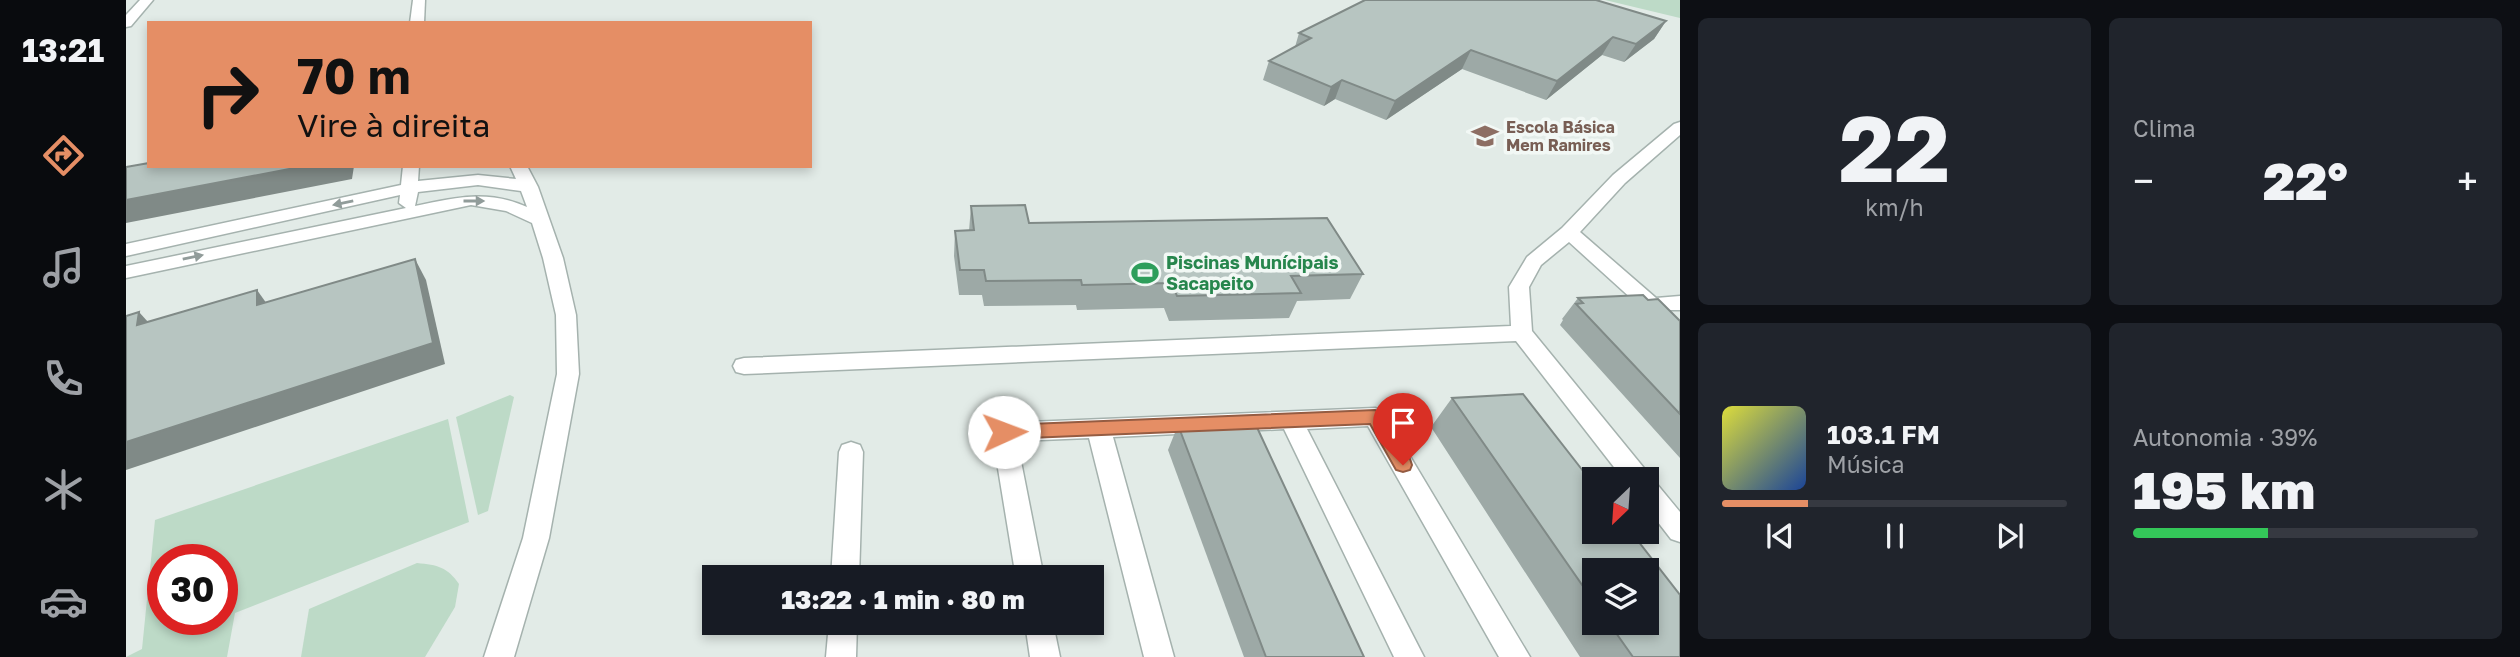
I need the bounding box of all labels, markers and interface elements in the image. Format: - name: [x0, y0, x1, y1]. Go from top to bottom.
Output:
- text: 13:21: [22, 31, 104, 69]
- text: 70 m: [297, 46, 411, 105]
- icon: right: [182, 49, 273, 140]
- text: 22: [1839, 93, 1950, 202]
- text: Vire à direita: [297, 106, 490, 144]
- text: Clima: [2133, 114, 2196, 142]
- place label: Escola Básica Mem Ramires: [1506, 117, 1615, 155]
- school or university icon: Escola Básica Mem Ramires: [1470, 121, 1500, 151]
- icon: directions: [39, 131, 88, 180]
- text: 22°: [2263, 149, 2348, 211]
- text: −: [2133, 158, 2154, 203]
- text: +: [2457, 158, 2478, 203]
- text: km/h: [1865, 193, 1924, 221]
- one-way arrow: [463, 195, 485, 207]
- one-way arrow: [332, 198, 354, 209]
- icon: music: [39, 243, 88, 292]
- place label: Piscinas Munícipais Sacapeito: [1166, 251, 1339, 294]
- one-way arrow: [182, 252, 204, 263]
- sports icon: Piscinas Munícipais Sacapeito: [1130, 258, 1160, 288]
- icon: phone: [39, 354, 88, 403]
- pin: [1373, 393, 1433, 465]
- position arrow: [967, 395, 1041, 469]
- icon: arrive: [1384, 404, 1422, 442]
- text: 103.1 FM: [1827, 419, 1940, 450]
- text: Autonomia · 39%: [2133, 423, 2317, 451]
- text: Música: [1827, 450, 1905, 478]
- text: 195 km: [2133, 458, 2315, 520]
- icon: climate: [39, 465, 88, 514]
- north arrow: [1582, 467, 1659, 544]
- map controls: [1582, 467, 1659, 635]
- icon: previous: [1761, 517, 1799, 555]
- icon: pause: [1876, 517, 1914, 555]
- icon: next: [1991, 517, 2029, 555]
- speed limit sign: 30: [147, 544, 238, 635]
- button: layers: [1582, 558, 1659, 635]
- icon: car: [39, 577, 88, 626]
- text: 13:22 · 1 min · 80 m: [781, 584, 1025, 615]

